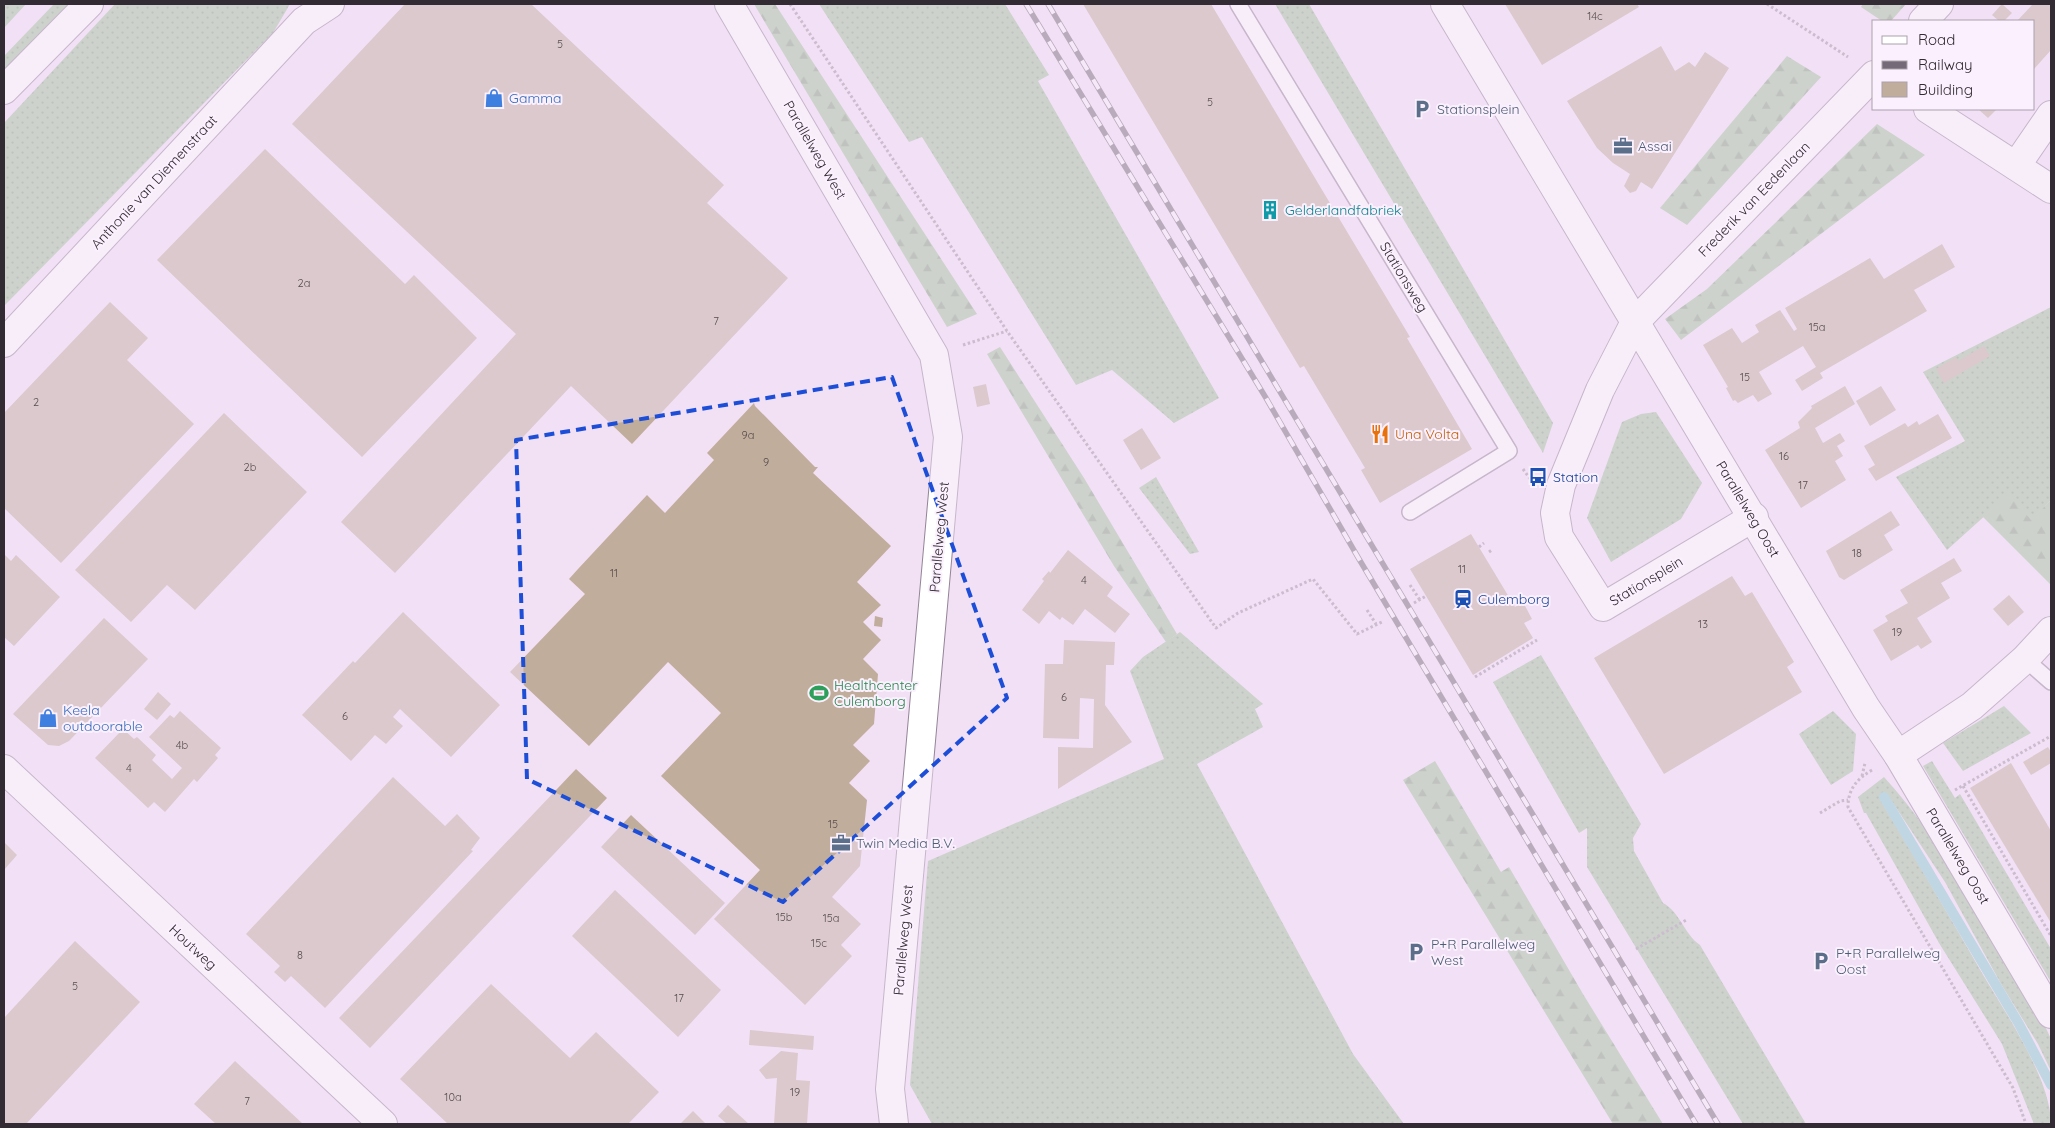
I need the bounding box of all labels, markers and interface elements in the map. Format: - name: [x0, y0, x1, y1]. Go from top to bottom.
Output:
- house number: 14c: [1587, 9, 1603, 23]
- legend: [1872, 20, 2035, 110]
- text: Road: [1918, 30, 1955, 49]
- house number: 5: [557, 37, 563, 51]
- text: Railway: [1918, 55, 1973, 74]
- text: Building: [1918, 80, 1973, 99]
- shop icon: Gamma: [483, 87, 505, 109]
- place label: Gamma: [509, 89, 561, 107]
- house number: 5: [1207, 95, 1213, 109]
- street label: Parallelweg West: [779, 97, 851, 203]
- parking icon: Stationsplein: [1411, 98, 1433, 120]
- place label: Stationsplein: [1437, 100, 1520, 118]
- street label: Anthonie van Diemenstraat: [87, 111, 221, 253]
- office icon: Assai: [1612, 135, 1634, 157]
- place label: Assai: [1638, 137, 1672, 155]
- street label: Frederik van Eedenlaan: [1694, 138, 1814, 260]
- building icon: Gelderlandfabriek: [1259, 199, 1281, 221]
- place label: Gelderlandfabriek: [1285, 201, 1402, 219]
- street label: Stationsweg: [1376, 238, 1432, 316]
- house number: 2a: [298, 276, 310, 290]
- house number: 7: [713, 314, 719, 328]
- house number: 15a: [1809, 320, 1825, 334]
- house number: 15: [1740, 370, 1750, 384]
- house number: 2: [33, 395, 39, 409]
- restaurant icon: Una Volta: [1369, 423, 1391, 445]
- place label: Una Volta: [1395, 425, 1459, 443]
- house number: 9a: [742, 428, 754, 442]
- house number: 16: [1779, 449, 1789, 463]
- house number: 9: [763, 455, 769, 469]
- street label: Parallelweg Oost: [1712, 458, 1784, 561]
- house number: 2b: [244, 460, 257, 474]
- bus stop icon: Station: [1527, 466, 1549, 488]
- place label: Station: [1553, 468, 1598, 486]
- house number: 17: [1798, 478, 1808, 492]
- street label: Parallelweg West: [925, 481, 953, 593]
- house number: 18: [1852, 546, 1862, 560]
- street label: Stationsplein: [1606, 552, 1686, 610]
- house number: 11: [1458, 562, 1466, 576]
- house number: 11: [610, 566, 618, 580]
- house number: 4: [1081, 573, 1087, 587]
- station icon: Culemborg: [1452, 588, 1474, 610]
- place label: Culemborg: [1478, 590, 1550, 608]
- house number: 13: [1698, 617, 1708, 631]
- house number: 19: [1892, 625, 1902, 639]
- place label: Healthcenter Culemborg: [834, 676, 918, 710]
- sports icon: Healthcenter Culemborg: [808, 682, 830, 704]
- house number: 6: [1061, 690, 1067, 704]
- place label: Keela outdoorable: [63, 701, 143, 735]
- shop icon: Keela outdoorable: [37, 707, 59, 729]
- house number: 6: [342, 709, 348, 723]
- house number: 4b: [176, 738, 189, 752]
- house number: 4: [126, 761, 132, 775]
- street label: Parallelweg Oost: [1922, 805, 1994, 908]
- house number: 15: [828, 817, 838, 831]
- office icon: Twin Media B.V.: [830, 832, 852, 854]
- place label: Twin Media B.V.: [856, 834, 955, 852]
- street label: Parallelweg West: [889, 884, 917, 996]
- house number: 15b: [776, 910, 793, 924]
- house number: 15a: [823, 911, 839, 925]
- street label: Houtweg: [165, 920, 221, 974]
- place label: P+R Parallelweg West: [1431, 935, 1535, 969]
- house number: 15c: [811, 936, 827, 950]
- parking icon: P+R Parallelweg West: [1405, 941, 1427, 963]
- place label: P+R Parallelweg Oost: [1836, 944, 1940, 978]
- house number: 8: [297, 948, 303, 962]
- parking icon: P+R Parallelweg Oost: [1810, 950, 1832, 972]
- house number: 5: [72, 979, 78, 993]
- house number: 17: [674, 991, 684, 1005]
- house number: 19: [790, 1085, 800, 1099]
- house number: 10a: [444, 1090, 462, 1104]
- house number: 7: [244, 1094, 250, 1108]

